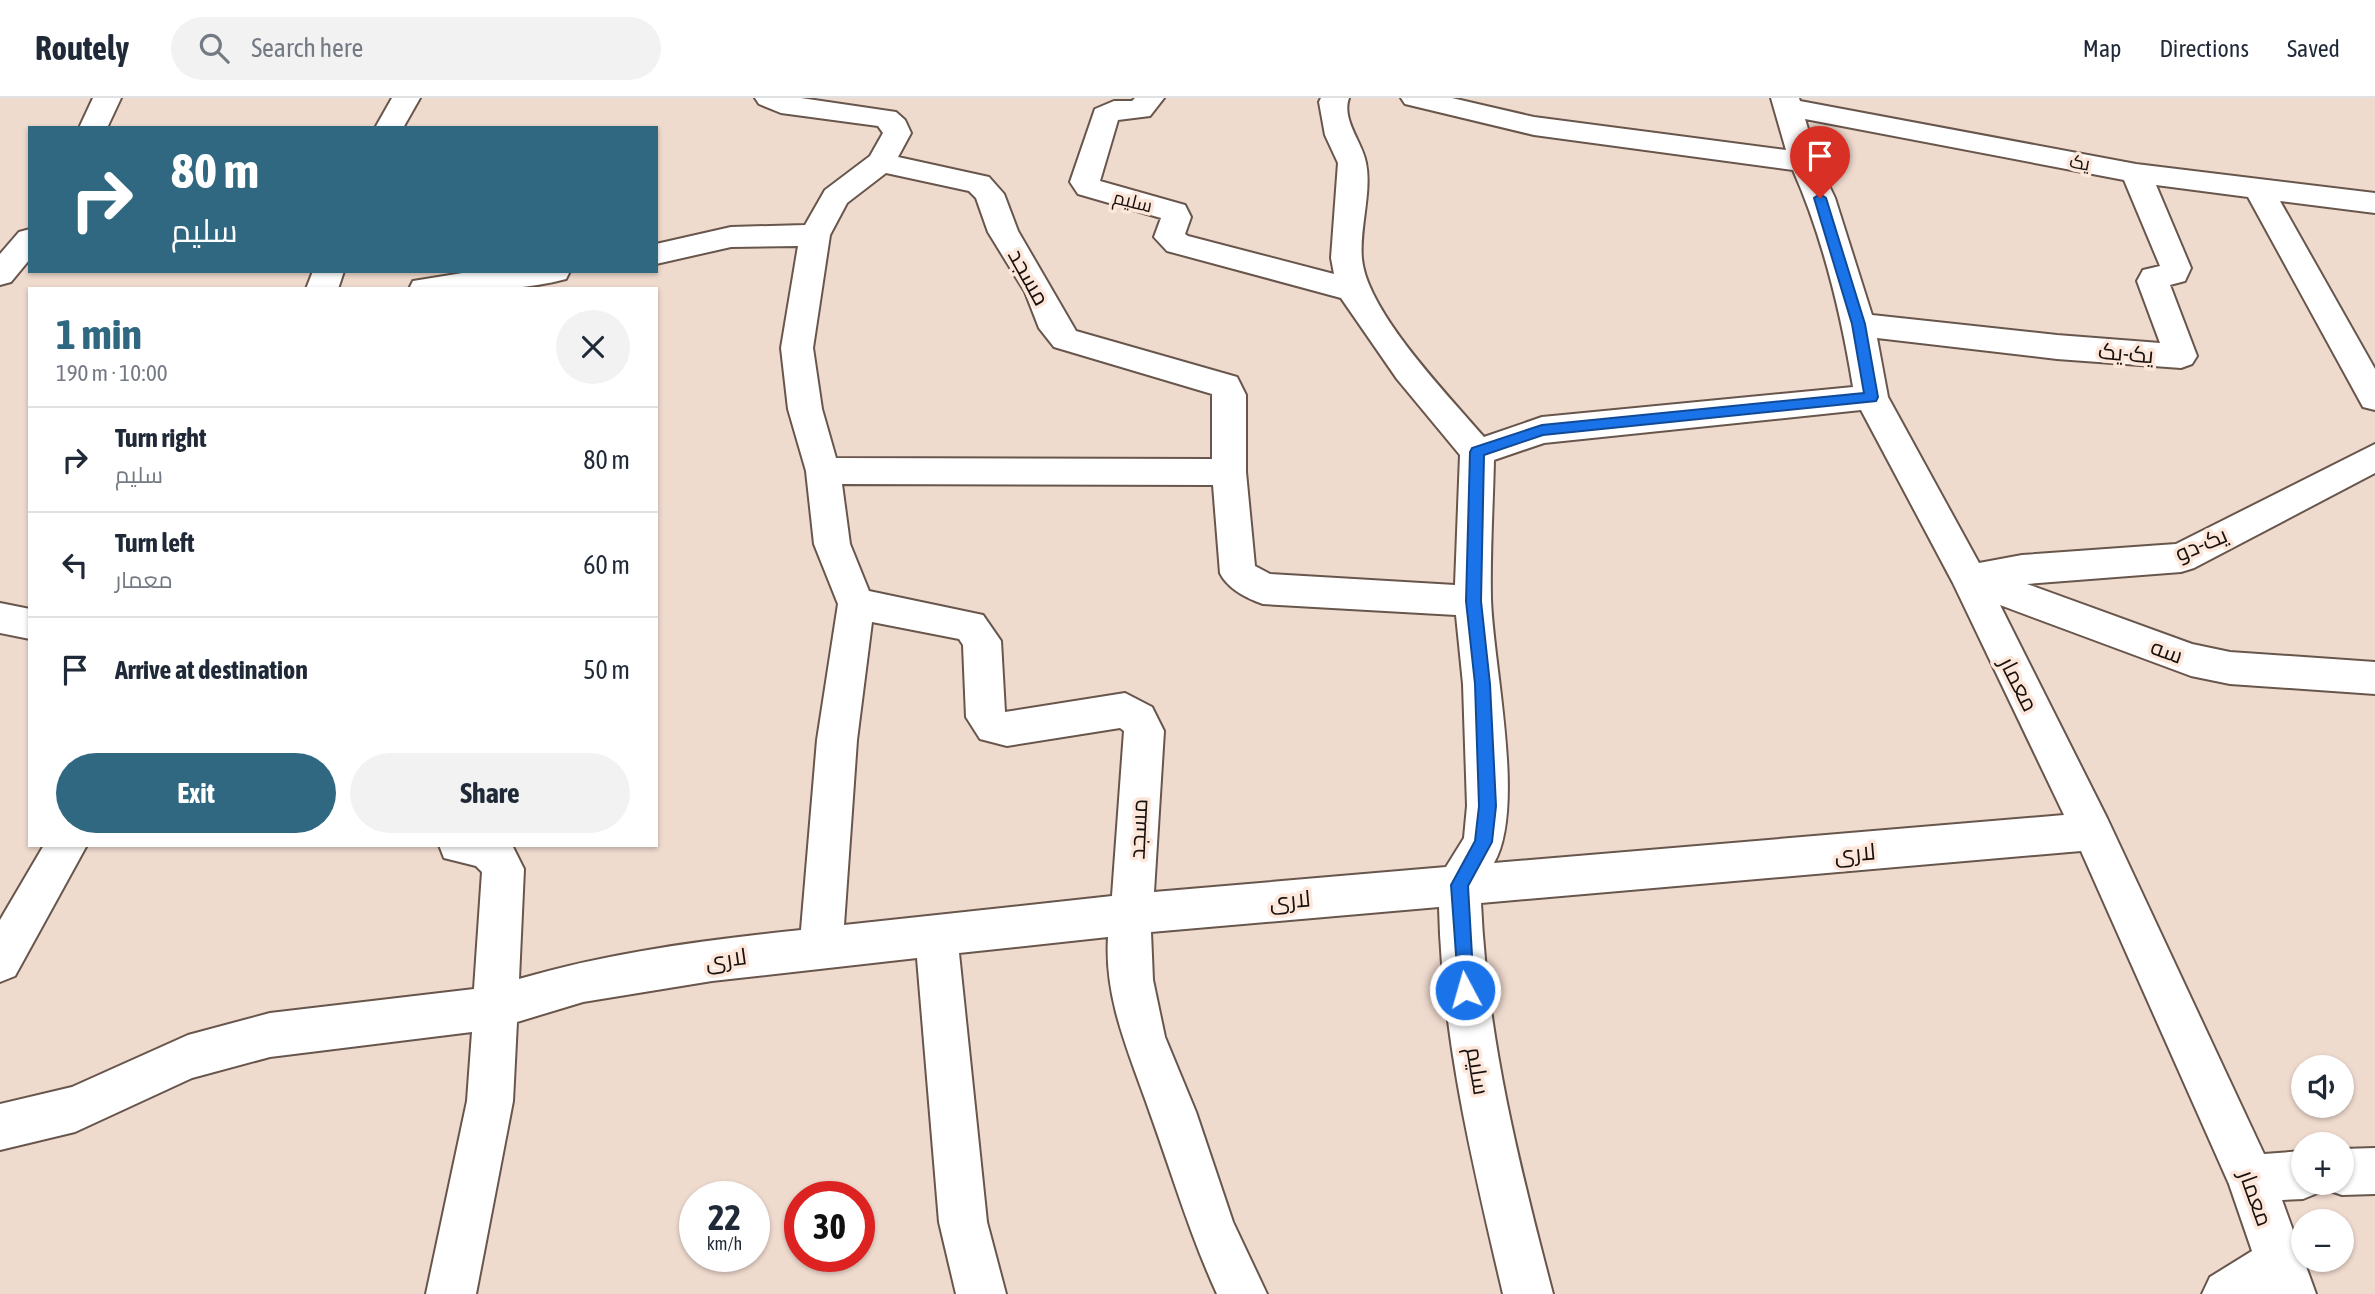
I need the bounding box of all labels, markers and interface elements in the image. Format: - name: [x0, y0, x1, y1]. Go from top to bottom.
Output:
- search box: [171, 17, 661, 80]
- text: Routely: [35, 29, 129, 67]
- icon: search: [195, 29, 233, 67]
- text: Search here: [251, 33, 363, 63]
- text: Map: [2083, 35, 2121, 62]
- text: Directions: [2159, 35, 2249, 62]
- text: Saved: [2287, 35, 2340, 62]
- pin: [1790, 126, 1850, 198]
- icon: arrive: [1801, 137, 1839, 175]
- text: 80 m: [171, 142, 259, 198]
- street label: یک: [2068, 149, 2092, 175]
- icon: right: [56, 154, 147, 245]
- street label: سلیم: [1110, 186, 1155, 219]
- text: سلیم: [171, 212, 238, 249]
- street label: مسجد: [1003, 244, 1055, 310]
- text: 1 min: [56, 310, 142, 358]
- button: close: [556, 310, 630, 384]
- street label: یک-یک: [2097, 338, 2155, 368]
- text: 190 m · 10:00: [56, 360, 168, 386]
- text: Turn right: [115, 423, 206, 453]
- icon: right: [56, 441, 94, 479]
- text: 80 m: [583, 445, 630, 475]
- text: سلیم: [115, 462, 163, 488]
- street label: یک-دو: [2171, 521, 2231, 567]
- text: Turn left: [115, 528, 195, 558]
- icon: left: [56, 546, 94, 584]
- text: 60 m: [583, 550, 630, 580]
- text: معمار: [115, 567, 173, 593]
- street label: سه: [2147, 633, 2187, 669]
- icon: arrive: [56, 651, 94, 689]
- street label: معمار: [1993, 651, 2044, 716]
- text: Arrive at destination: [115, 655, 308, 685]
- text: 50 m: [583, 655, 630, 685]
- button: Exit: [56, 753, 336, 833]
- button: Share: [350, 753, 630, 833]
- street label: مسجد: [1123, 798, 1153, 860]
- street label: لاری: [1833, 838, 1877, 869]
- street label: لاری: [1268, 885, 1312, 916]
- street label: لاری: [704, 943, 748, 976]
- position arrow: [1428, 953, 1502, 1027]
- street label: سلیم: [1458, 1045, 1495, 1097]
- map controls: [2291, 1055, 2354, 1272]
- button: sound: [2291, 1055, 2354, 1118]
- button: +: [2291, 1132, 2354, 1195]
- street label: معمار: [2233, 1165, 2278, 1230]
- speed limit sign: 30: [784, 1181, 875, 1272]
- text: 22: [708, 1197, 741, 1237]
- button: −: [2291, 1209, 2354, 1272]
- text: km/h: [707, 1233, 742, 1254]

